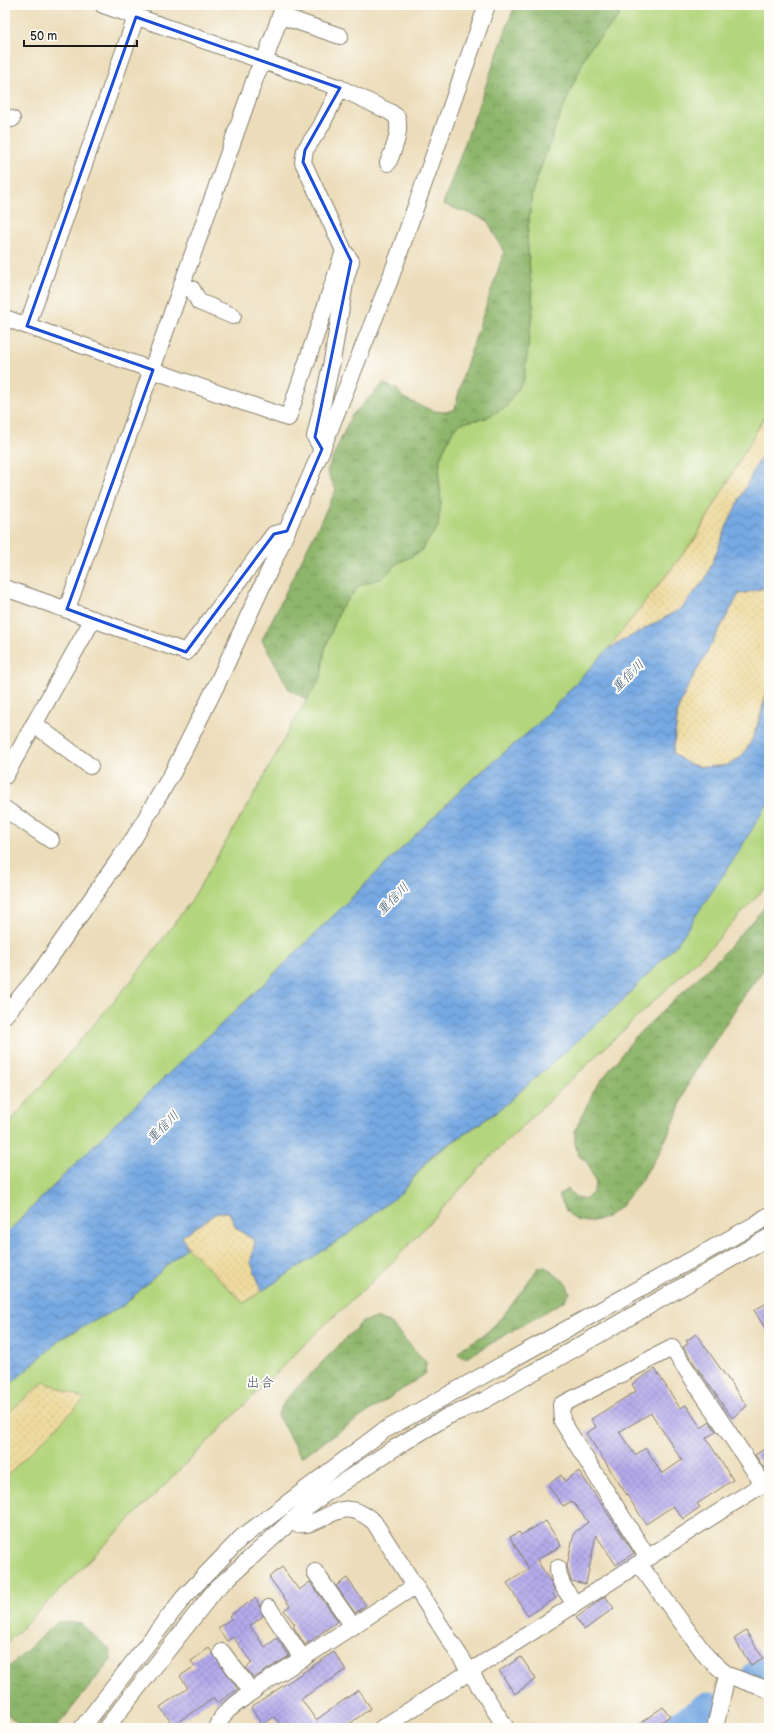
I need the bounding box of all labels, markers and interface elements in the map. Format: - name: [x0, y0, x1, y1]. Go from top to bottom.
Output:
- scale bar: [24, 22, 137, 48]
- text: 50 m: [30, 29, 57, 44]
- water label: 重信川: [608, 657, 648, 695]
- water label: 重信川: [374, 880, 412, 918]
- water label: 重信川: [144, 1108, 182, 1146]
- district label: 出合: [246, 1374, 274, 1391]

